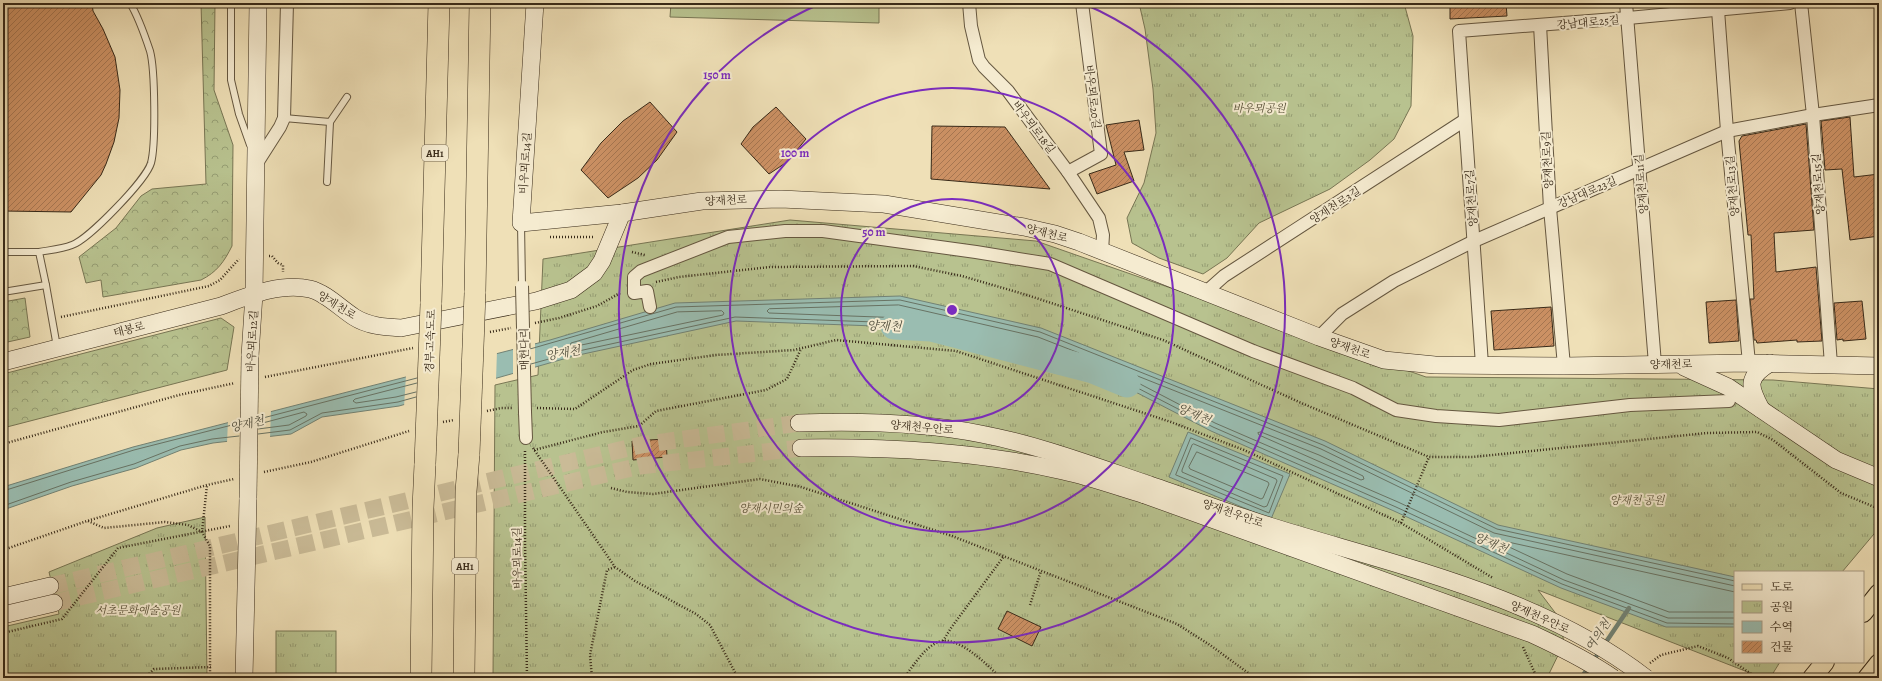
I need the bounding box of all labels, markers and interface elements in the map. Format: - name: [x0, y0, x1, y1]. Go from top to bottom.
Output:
- street label: 강남대로25길: [1556, 12, 1620, 33]
- street label: 바우뫼로20길: [1081, 64, 1104, 130]
- text: 150 m: [703, 67, 731, 83]
- street label: 바우뫼로18길: [1009, 98, 1058, 157]
- park label: 바우뫼공원: [1232, 101, 1287, 116]
- street label: 양재천로9길: [1538, 131, 1557, 189]
- street label: 비우뫼로14길: [516, 132, 535, 194]
- road number: AH1: [422, 145, 448, 161]
- text: 100 m: [781, 145, 809, 161]
- street label: 양재천로11길: [1631, 153, 1652, 215]
- street label: 양재천로15길: [1809, 153, 1828, 215]
- street label: 양재천로13길: [1722, 155, 1743, 217]
- street label: 양재천로7길: [1462, 169, 1481, 227]
- street label: 강남대로23길: [1555, 173, 1619, 212]
- street label: 양재천로3길: [1307, 183, 1364, 227]
- street label: 양재천로: [704, 192, 748, 209]
- street label: 양재천로: [1024, 221, 1070, 246]
- text: 50 m: [862, 224, 886, 240]
- street label: 양재천로: [315, 288, 359, 323]
- centre of rings: [945, 303, 959, 317]
- street label: 경부고속도로: [422, 309, 439, 373]
- street label: 바우뫼로12길: [243, 310, 262, 372]
- water label: 양재천: [866, 317, 903, 335]
- street label: 태봉로: [112, 318, 147, 341]
- street label: 매헌다리: [517, 328, 532, 370]
- street label: 양재천로: [1327, 334, 1373, 363]
- water label: 양재천: [544, 342, 583, 364]
- street label: 양재천로: [1650, 357, 1693, 372]
- water label: 양재천: [1175, 400, 1214, 429]
- water label: 양재천: [228, 412, 267, 436]
- street label: 양재천우안로: [890, 417, 955, 438]
- park label: 양재천 공원: [1610, 493, 1666, 508]
- street label: 양재천우안로: [1200, 496, 1266, 531]
- park label: 양재시민의숲: [739, 501, 804, 516]
- street label: 바우뫼로14길: [509, 527, 526, 589]
- water label: 양재천: [1472, 529, 1511, 558]
- road number: AH1: [452, 558, 478, 574]
- legend: [1734, 571, 1864, 663]
- text: 도로: [1770, 579, 1794, 595]
- street label: 양재천우안로: [1508, 598, 1572, 637]
- text: 공원: [1770, 599, 1793, 615]
- park label: 서초문화예술공원: [95, 603, 182, 618]
- water label: 여의천: [1582, 615, 1615, 654]
- text: 수역: [1770, 619, 1793, 635]
- text: 건물: [1770, 639, 1794, 655]

